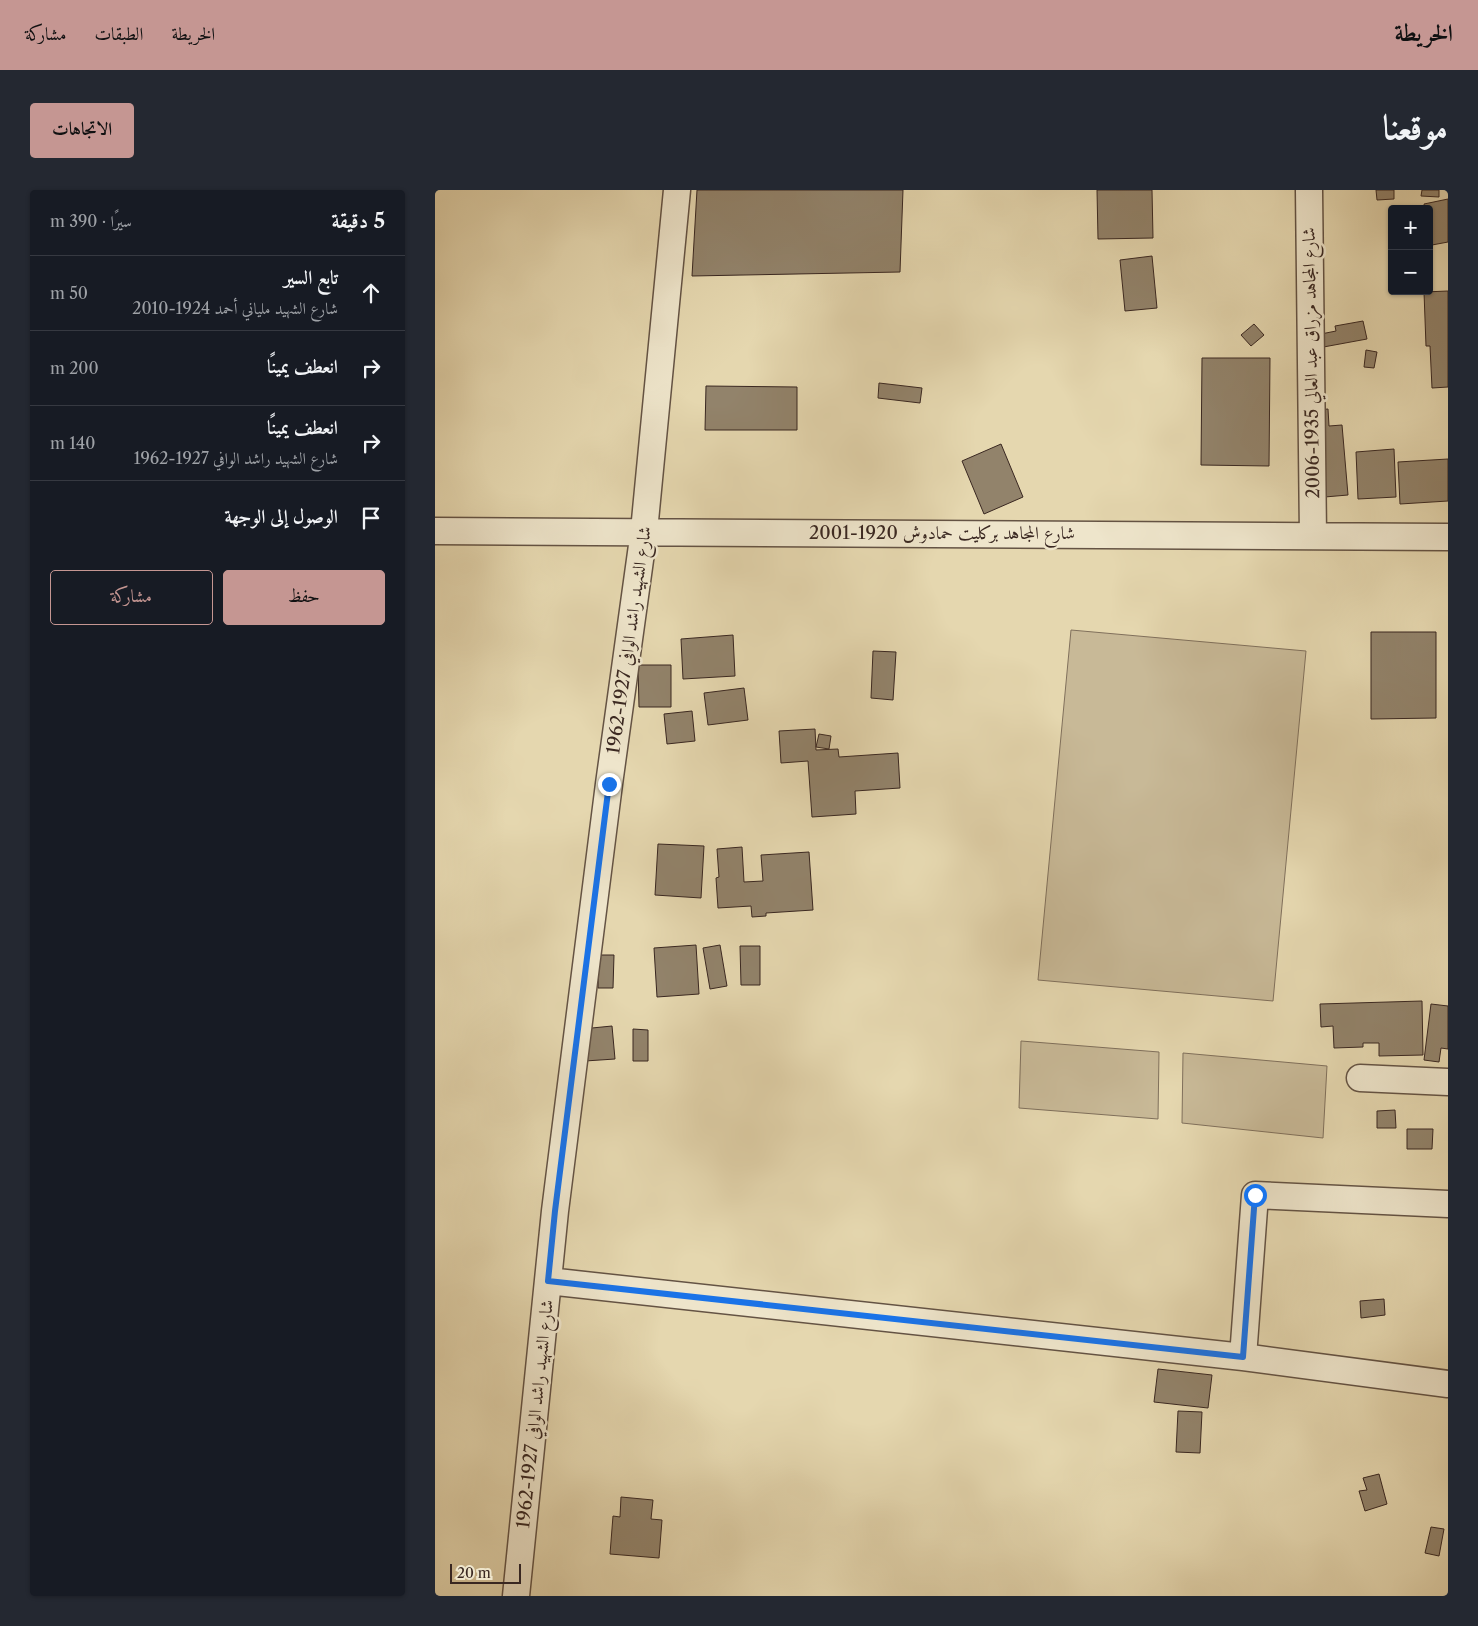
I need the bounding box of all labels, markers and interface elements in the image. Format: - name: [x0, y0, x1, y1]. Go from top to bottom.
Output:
- text: الخريطة: [1395, 18, 1453, 47]
- text: مشاركة: [25, 23, 66, 45]
- text: الطبقات: [94, 23, 143, 45]
- text: الخريطة: [171, 23, 215, 45]
- button: الاتجاهات: [30, 103, 134, 158]
- text: موقعنا: [1383, 105, 1448, 148]
- map controls: [1388, 205, 1433, 295]
- button: +: [1388, 205, 1433, 250]
- text: 5 دقيقة: [331, 208, 385, 233]
- text: سيرًا · 390 m: [50, 211, 132, 231]
- street label: شارع المجاهد مزراق عبد العالي 1935-2006: [1298, 227, 1328, 499]
- button: −: [1388, 250, 1433, 295]
- text: تابع السير: [284, 266, 338, 289]
- icon: ahead: [357, 279, 385, 307]
- text: 50 m: [50, 283, 88, 303]
- text: شارع الشهيد ملياني أحمد 1924-2010: [132, 298, 338, 318]
- icon: right: [357, 354, 385, 382]
- text: انعطف يمينًا: [267, 355, 338, 378]
- text: 200 m: [50, 358, 99, 378]
- text: انعطف يمينًا: [267, 416, 338, 439]
- icon: right: [357, 429, 385, 457]
- text: 140 m: [50, 433, 95, 453]
- text: شارع الشهيد راشد الوافي 1927-1962: [134, 448, 338, 468]
- icon: arrive: [357, 504, 385, 532]
- text: الوصول إلى الوجهة: [224, 505, 338, 528]
- street label: شارع المجاهد بركليت حمادوش 1920-2001: [809, 522, 1075, 548]
- street label: شارع الشهيد راشد الوافي 1927-1962: [602, 525, 660, 756]
- button: مشاركة: [50, 570, 213, 625]
- button: حفظ: [223, 570, 385, 625]
- route end: [598, 773, 621, 796]
- route start: [1244, 1184, 1267, 1207]
- street label: شارع الشهيد راشد الوافي 1927-1962: [512, 1299, 562, 1530]
- scale bar: [450, 1561, 521, 1584]
- text: 20 m: [457, 1564, 491, 1582]

